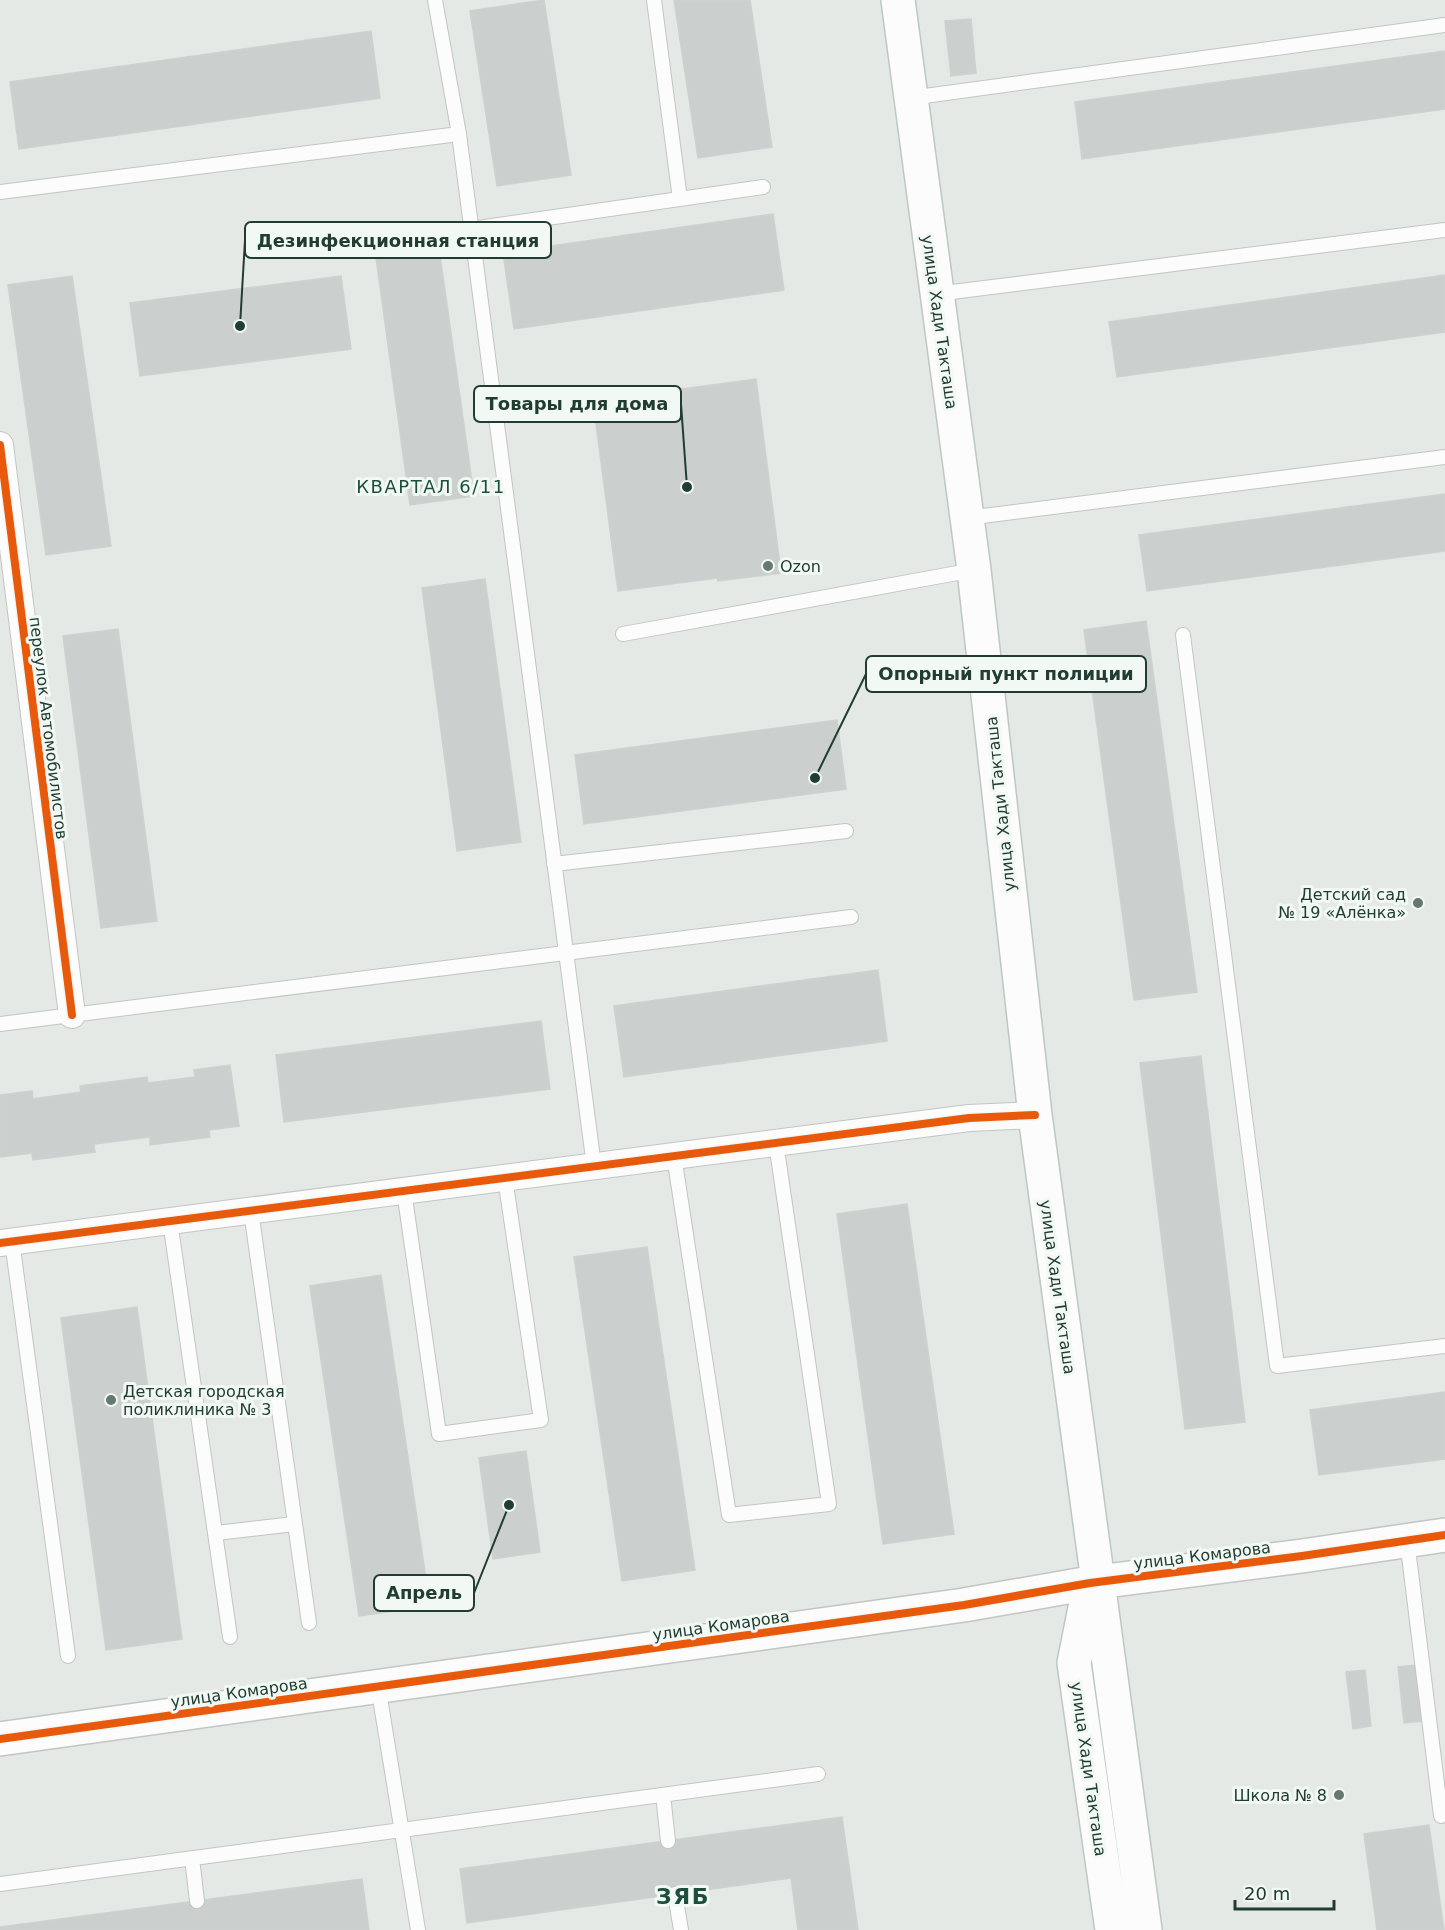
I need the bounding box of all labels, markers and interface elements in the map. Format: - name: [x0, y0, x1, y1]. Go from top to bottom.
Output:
- callout: Дезинфекционная станция: [245, 222, 551, 258]
- text: Дезинфекционная станция: [257, 230, 539, 251]
- street label: улица Хади Такташа: [918, 234, 961, 411]
- callout: Товары для дома: [474, 386, 681, 422]
- text: Товары для дома: [486, 393, 668, 414]
- district label: КВАРТАЛ 6/11: [356, 476, 506, 497]
- place label: Ozon: [780, 557, 821, 576]
- marker: Ozon: [761, 559, 775, 573]
- street label: переулок Автомобилистов: [25, 616, 72, 840]
- callout: Опорный пункт полиции: [866, 656, 1146, 692]
- text: Опорный пункт полиции: [878, 663, 1134, 684]
- street label: улица Хади Такташа: [982, 715, 1019, 892]
- place label: Детский сад № 19 «Алёнка»: [1278, 885, 1406, 922]
- marker: Детский сад № 19 «Алёнка»: [1411, 896, 1425, 910]
- street label: улица Хади Такташа: [1036, 1199, 1079, 1376]
- place label: Детская городская поликлиника № 3: [123, 1382, 285, 1419]
- marker: Детская городская поликлиника № 3: [104, 1393, 118, 1407]
- street label: улица Комарова: [1132, 1538, 1272, 1573]
- callout: Апрель: [374, 1575, 474, 1611]
- text: Апрель: [386, 1582, 462, 1603]
- street label: улица Комарова: [651, 1606, 791, 1645]
- street label: улица Комарова: [169, 1673, 309, 1712]
- street label: улица Хади Такташа: [1067, 1681, 1110, 1858]
- place label: Школа № 8: [1233, 1786, 1327, 1805]
- marker: Школа № 8: [1332, 1788, 1346, 1802]
- scale bar: [1235, 1873, 1334, 1911]
- text: 20 m: [1244, 1883, 1290, 1904]
- district label: ЗЯБ: [656, 1884, 710, 1909]

